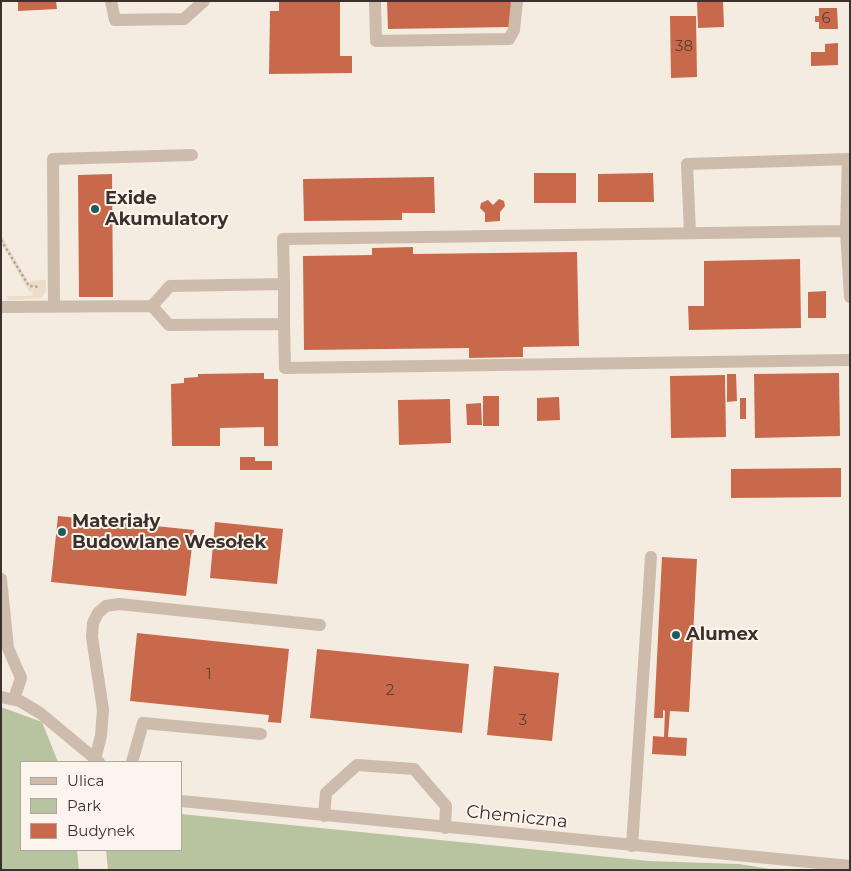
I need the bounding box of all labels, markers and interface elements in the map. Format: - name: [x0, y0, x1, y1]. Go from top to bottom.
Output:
- house number: 6: [821, 10, 831, 28]
- house number: 38: [675, 38, 693, 56]
- place label: Exide Akumulatory: [105, 188, 228, 230]
- marker: Exide Akumulatory: [89, 203, 101, 215]
- place label: Materiały Budowlane Wesołek: [72, 511, 266, 554]
- marker: Materiały Budowlane Wesołek: [56, 526, 68, 538]
- place label: Alumex: [686, 624, 758, 646]
- marker: Alumex: [670, 629, 682, 641]
- house number: 1: [206, 666, 212, 684]
- house number: 2: [386, 682, 394, 700]
- house number: 3: [519, 712, 527, 730]
- legend: [20, 761, 182, 851]
- text: Ulica: [67, 771, 104, 790]
- text: Park: [67, 796, 101, 815]
- street label: Chemiczna: [465, 801, 569, 833]
- text: Budynek: [67, 821, 135, 840]

